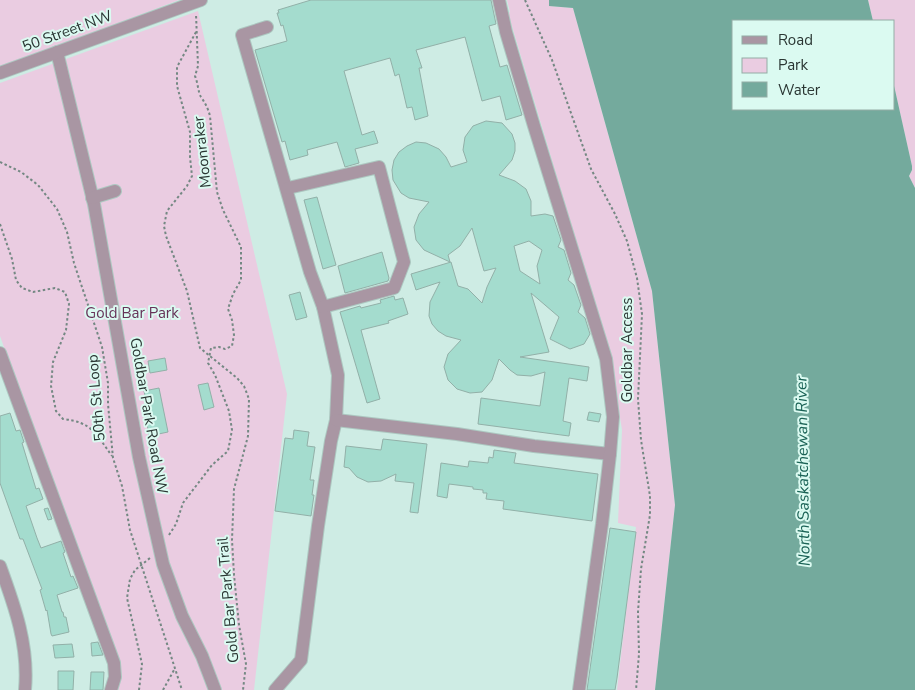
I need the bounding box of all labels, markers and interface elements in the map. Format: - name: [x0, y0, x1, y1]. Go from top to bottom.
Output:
- street label: 50 Street NW: [19, 5, 115, 57]
- legend: [732, 20, 895, 110]
- text: Road: [778, 30, 813, 50]
- text: Park: [778, 55, 808, 75]
- text: Water: [778, 80, 821, 100]
- street label: Moonraker: [188, 115, 216, 189]
- street label: Goldbar Access: [617, 297, 637, 403]
- park label: Gold Bar Park: [85, 303, 179, 323]
- street label: Goldbar Park Road NW: [125, 336, 173, 496]
- street label: 50th St Loop: [82, 353, 110, 442]
- water label: North Saskatchewan River: [790, 374, 816, 566]
- street label: Gold Bar Park Trail: [212, 536, 243, 664]

